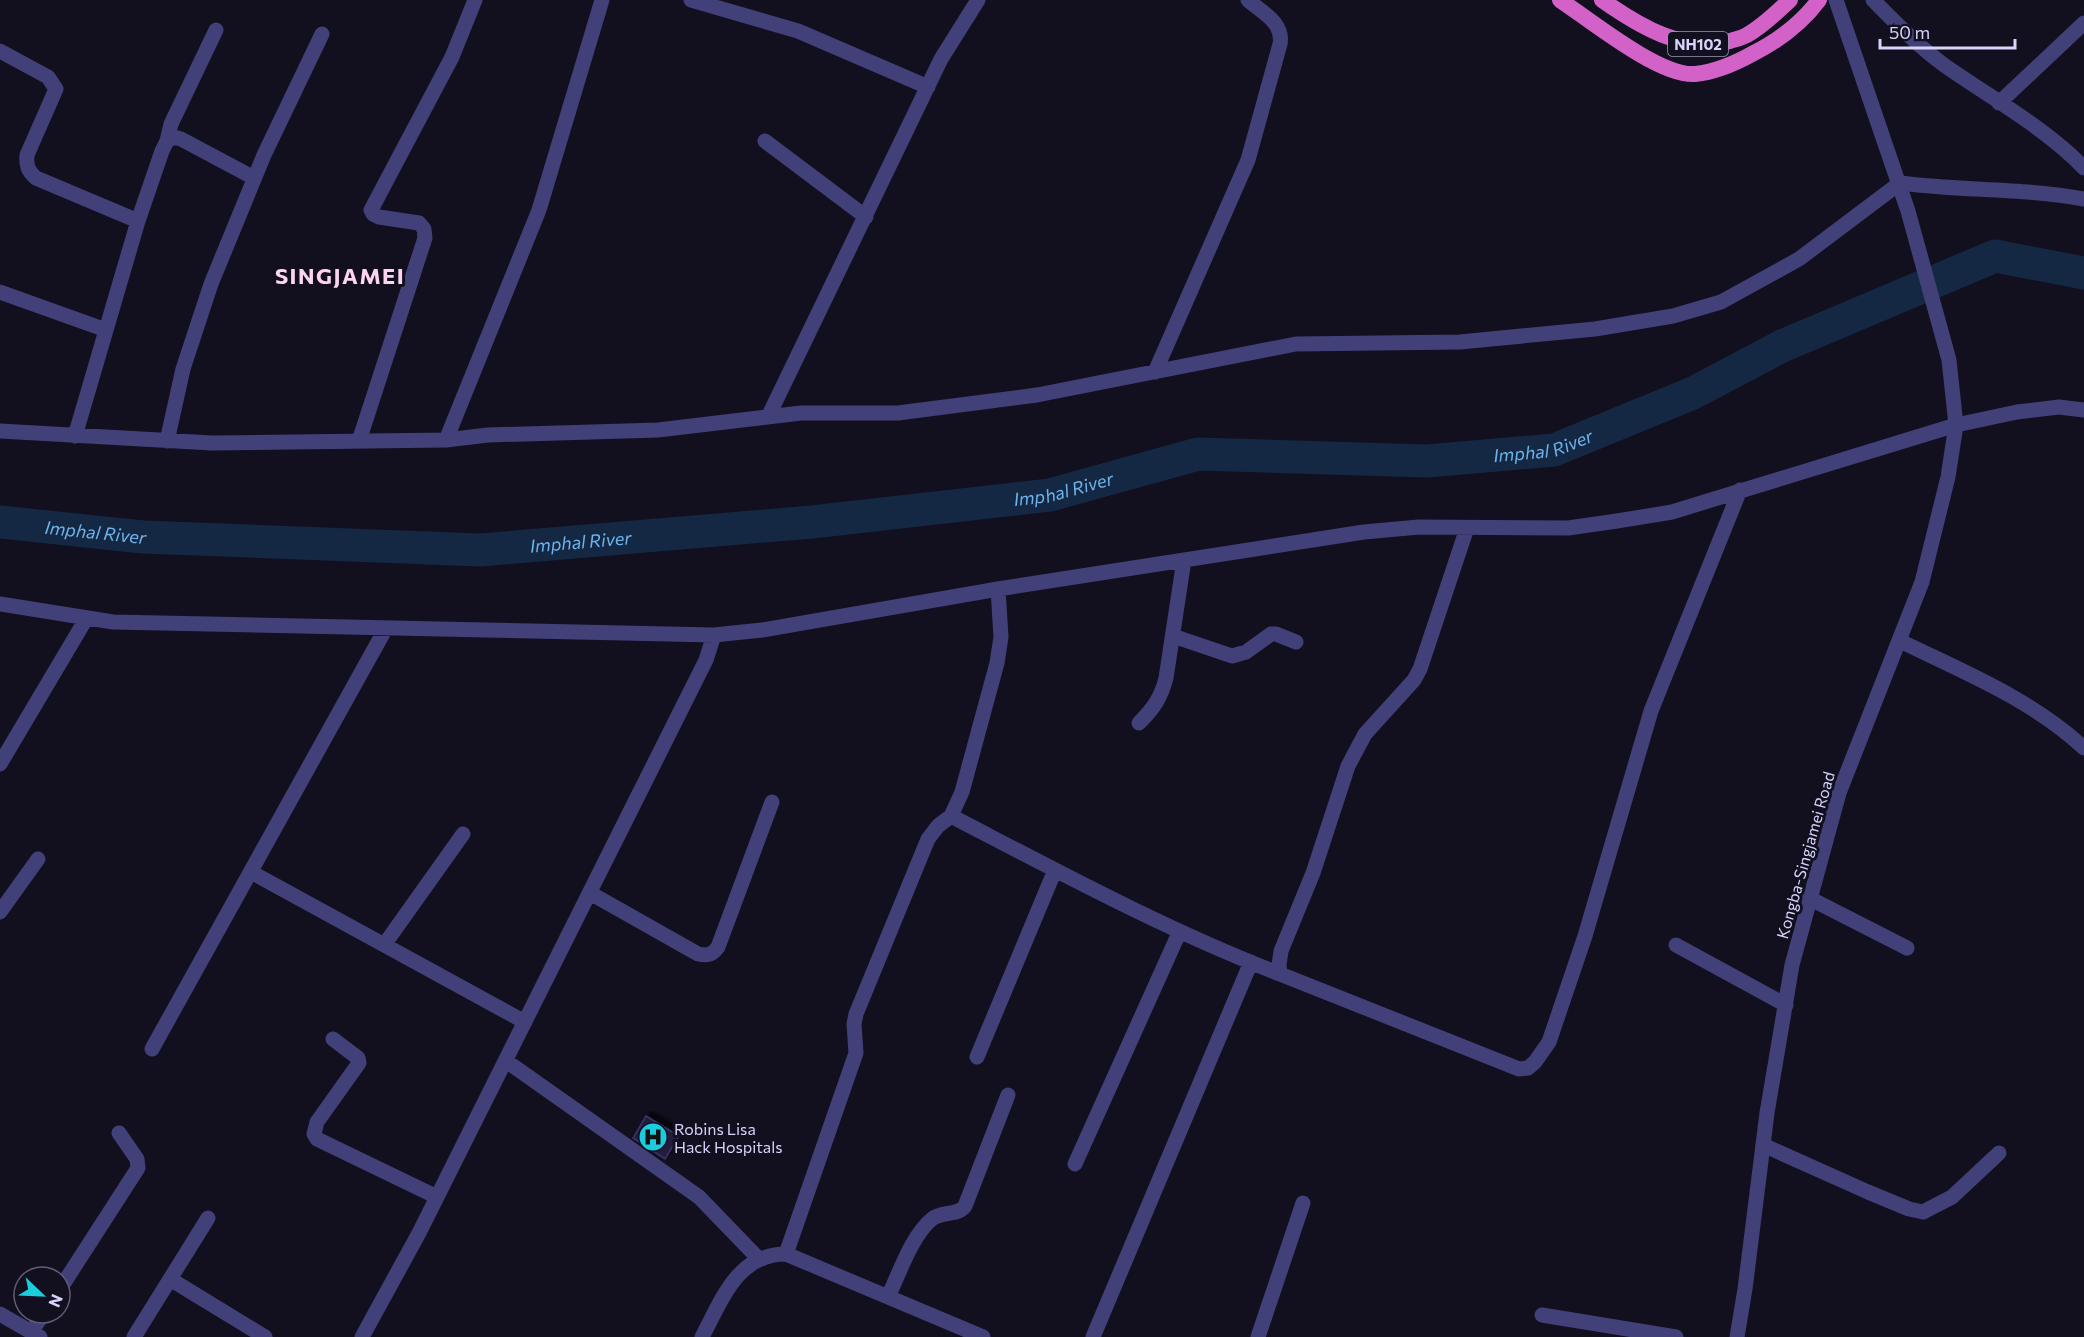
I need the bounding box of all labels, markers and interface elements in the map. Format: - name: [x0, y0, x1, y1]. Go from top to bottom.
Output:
- scale bar: [1880, 12, 2015, 50]
- text: 50 m: [1889, 21, 1930, 43]
- road number: NH102: [1668, 32, 1728, 56]
- district label: SINGJAMEI: [275, 262, 405, 289]
- water label: Imphal River: [1493, 424, 1597, 466]
- water label: Imphal River: [1012, 467, 1116, 510]
- water label: Imphal River: [44, 516, 148, 548]
- water label: Imphal River: [529, 526, 633, 557]
- street label: Kongba-Singjamei Road: [1772, 769, 1838, 941]
- place label: Robins Lisa Hack Hospitals: [674, 1119, 783, 1156]
- hospital icon: Robins Lisa Hack Hospitals: [637, 1121, 669, 1153]
- north arrow: [12, 1265, 72, 1325]
- text: N: [45, 1292, 67, 1310]

